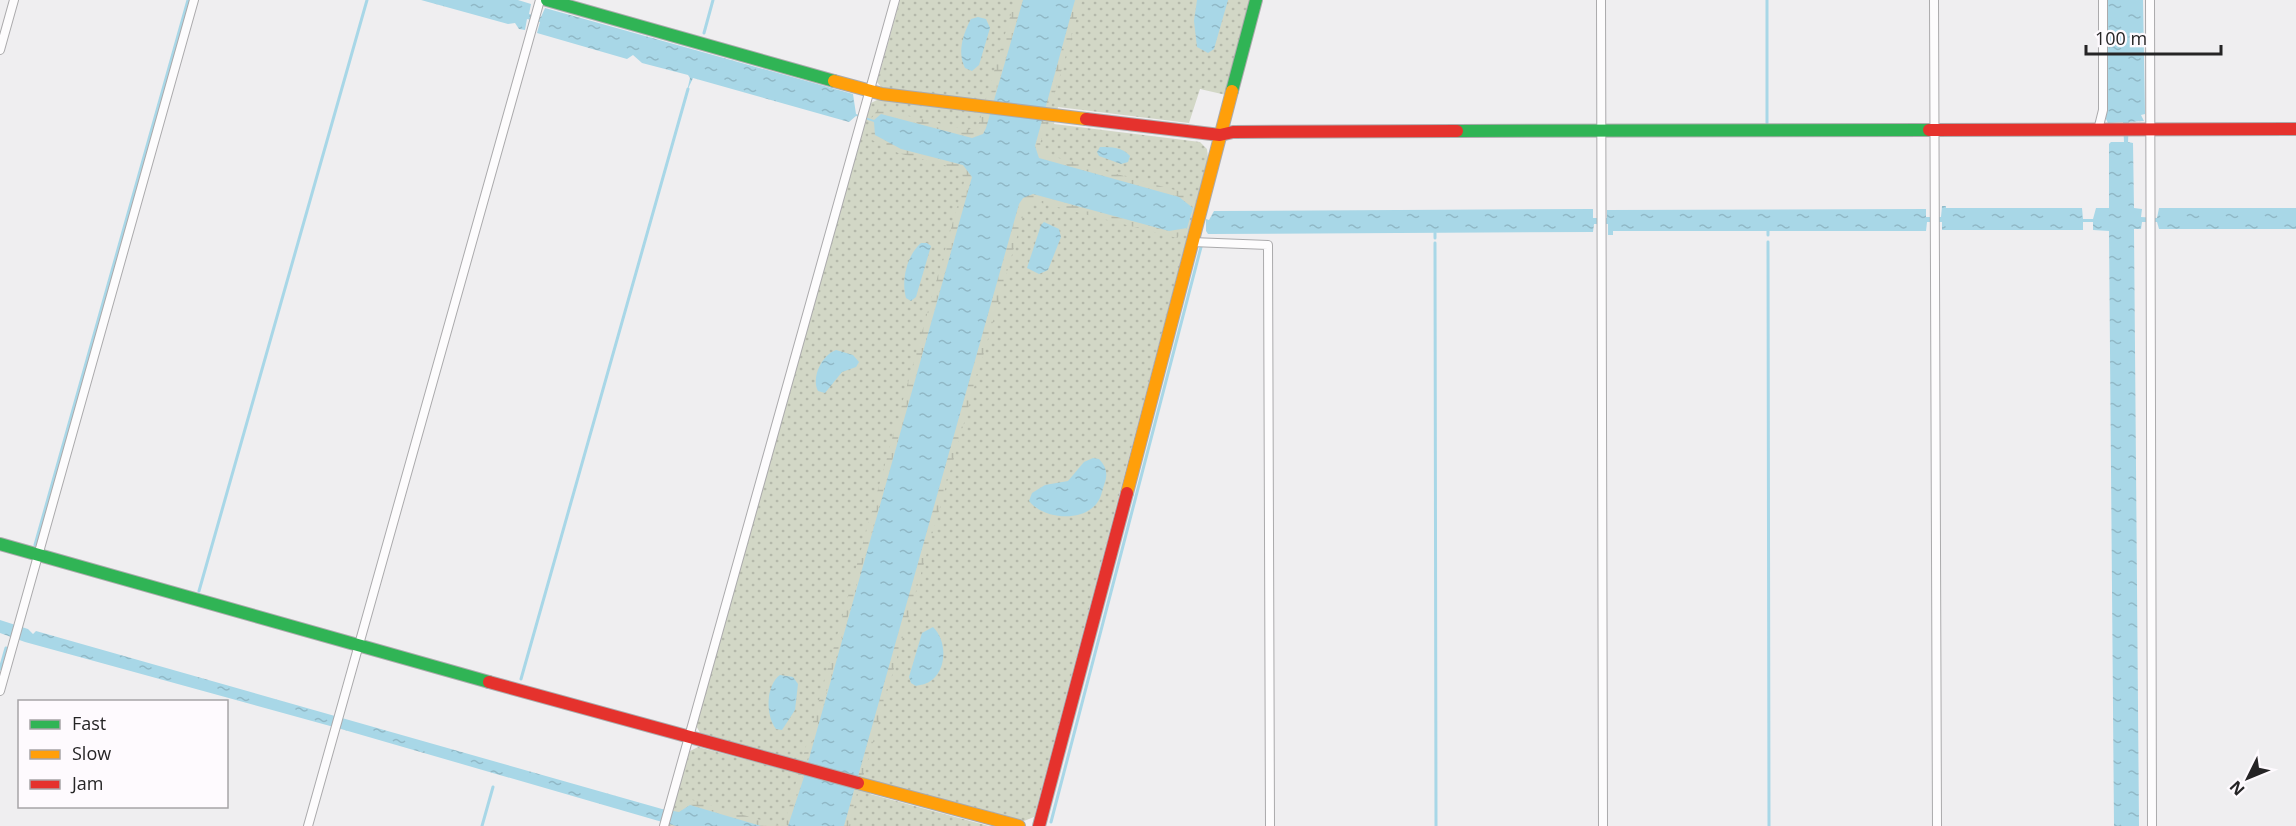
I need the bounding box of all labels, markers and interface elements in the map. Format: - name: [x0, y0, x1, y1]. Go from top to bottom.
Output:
- scale bar: [2086, 18, 2221, 56]
- text: 100 m: [2095, 26, 2147, 50]
- legend: [18, 700, 228, 808]
- text: Fast: [72, 711, 106, 735]
- text: Slow: [72, 741, 111, 765]
- north arrow: [2218, 748, 2278, 808]
- text: Jam: [70, 771, 104, 795]
- text: N: [2225, 776, 2250, 800]

